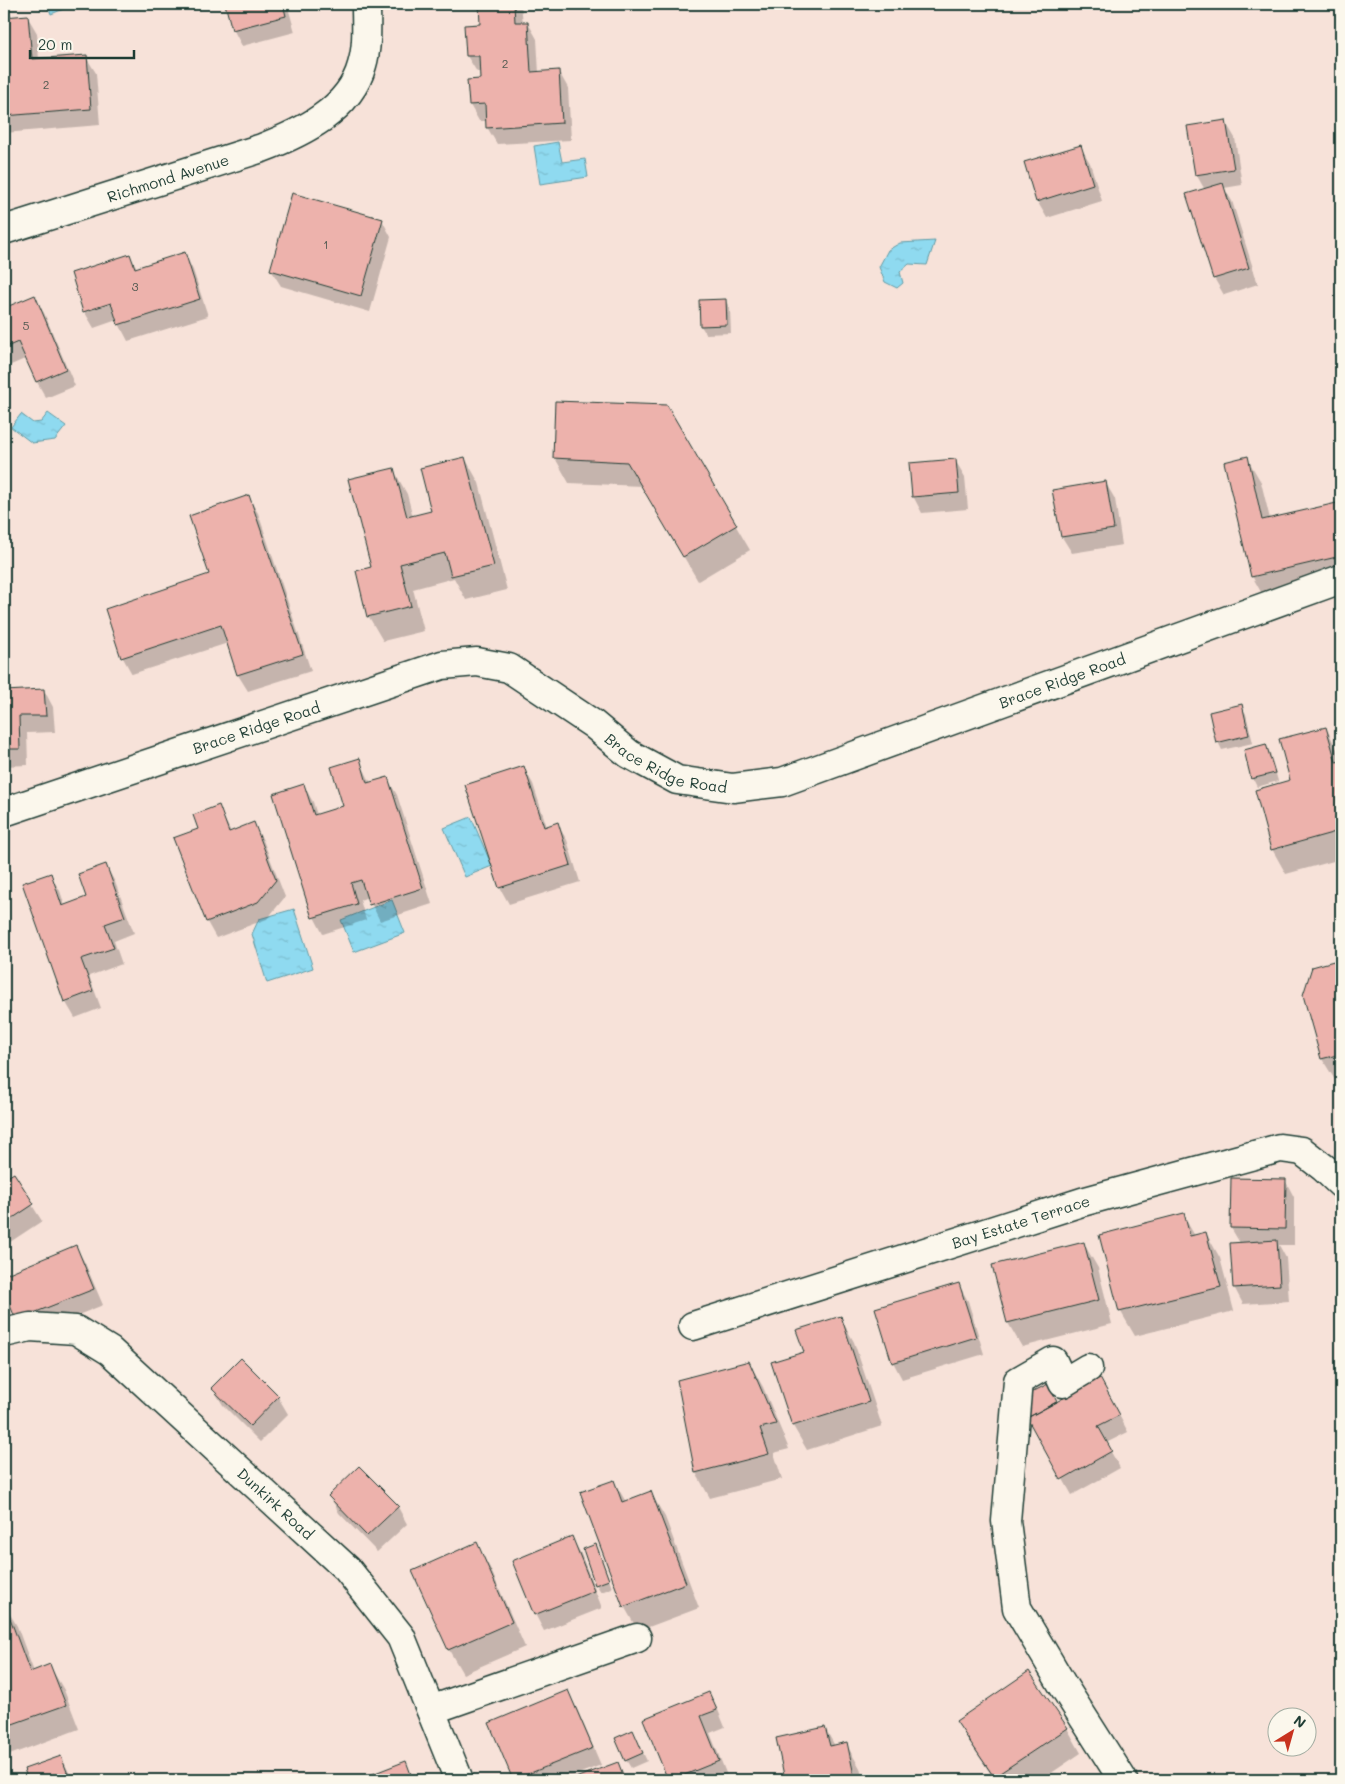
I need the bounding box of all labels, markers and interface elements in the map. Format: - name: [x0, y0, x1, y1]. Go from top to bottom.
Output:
- scale bar: [30, 28, 134, 60]
- text: 20 m: [38, 34, 72, 54]
- house number: 2: [502, 55, 508, 71]
- house number: 2: [43, 76, 49, 92]
- street label: Richmond Avenue: [104, 149, 231, 207]
- house number: 1: [323, 236, 329, 252]
- house number: 3: [131, 278, 139, 294]
- house number: 5: [23, 317, 30, 333]
- street label: Brace Ridge Road: [996, 648, 1128, 712]
- street label: Brace Ridge Road: [190, 697, 322, 758]
- street label: Brace Ridge Road: [601, 728, 728, 797]
- street label: Bay Estate Terrace: [949, 1190, 1092, 1253]
- street label: Dunkirk Road: [233, 1463, 318, 1544]
- north arrow: [1268, 1706, 1318, 1756]
- text: N: [1290, 1710, 1310, 1732]

